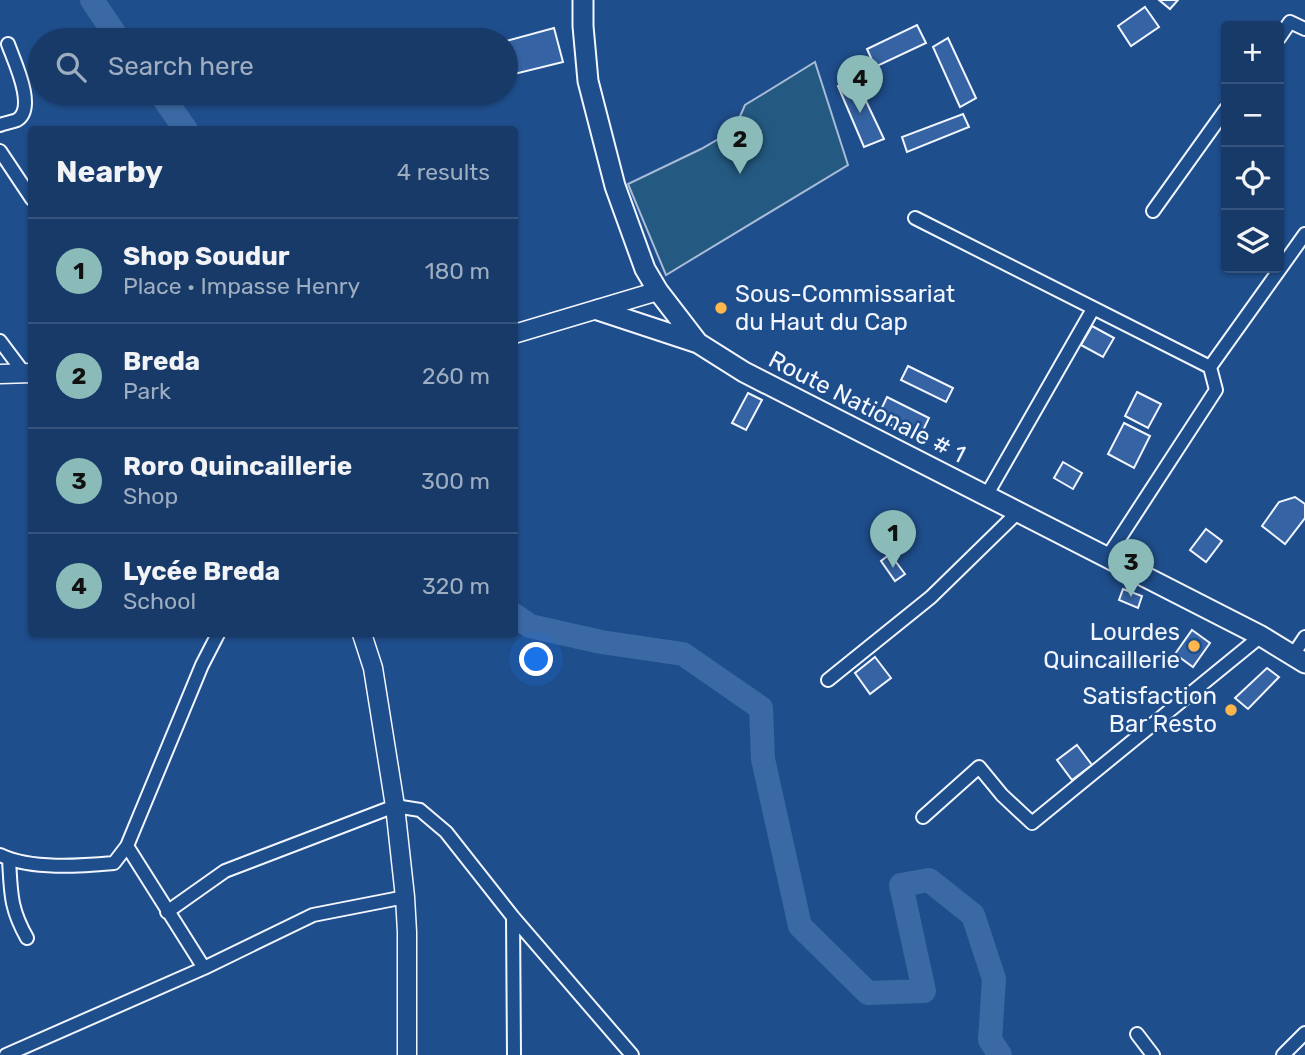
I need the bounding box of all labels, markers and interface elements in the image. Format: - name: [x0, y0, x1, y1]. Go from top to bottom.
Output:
- map controls: [1221, 21, 1284, 273]
- button: +: [1221, 21, 1284, 84]
- search box: [28, 28, 518, 105]
- icon: search: [52, 48, 90, 86]
- text: Search here: [108, 51, 254, 82]
- pin: 4: [837, 55, 883, 113]
- button: −: [1221, 84, 1284, 147]
- pin: 2: [717, 116, 763, 174]
- button: locate: [1221, 147, 1284, 210]
- text: Nearby: [56, 154, 163, 190]
- text: 4 results: [397, 158, 490, 186]
- button: layers: [1221, 210, 1284, 273]
- text: Shop Soudur: [123, 241, 290, 272]
- text: 1: [73, 257, 85, 285]
- text: 180 m: [425, 257, 490, 285]
- text: Place · Impasse Henry: [123, 272, 360, 300]
- place label: Sous-Commissariat du Haut du Cap: [735, 280, 955, 336]
- marker: Sous-Commissariat du Haut du Cap: [713, 300, 729, 316]
- street label: Route Nationale # 1: [764, 345, 970, 469]
- text: Breda: [123, 346, 200, 377]
- text: 2: [72, 362, 86, 390]
- text: 260 m: [422, 362, 490, 390]
- text: Park: [123, 377, 171, 405]
- text: Roro Quincaillerie: [123, 451, 352, 482]
- text: 3: [71, 467, 87, 495]
- text: 300 m: [421, 467, 490, 495]
- text: Shop: [123, 482, 178, 510]
- pin: 1: [870, 510, 916, 568]
- pin: 3: [1108, 539, 1154, 597]
- text: Lycée Breda: [123, 556, 280, 587]
- text: 4: [71, 572, 87, 600]
- text: 320 m: [422, 572, 490, 600]
- text: School: [123, 587, 196, 615]
- place label: Lourdes Quincaillerie: [1043, 618, 1180, 674]
- marker: Lourdes Quincaillerie: [1186, 638, 1202, 654]
- your location: [519, 642, 553, 676]
- place label: Satisfaction Bar Resto: [1082, 682, 1217, 738]
- marker: Satisfaction Bar Resto: [1223, 702, 1239, 718]

